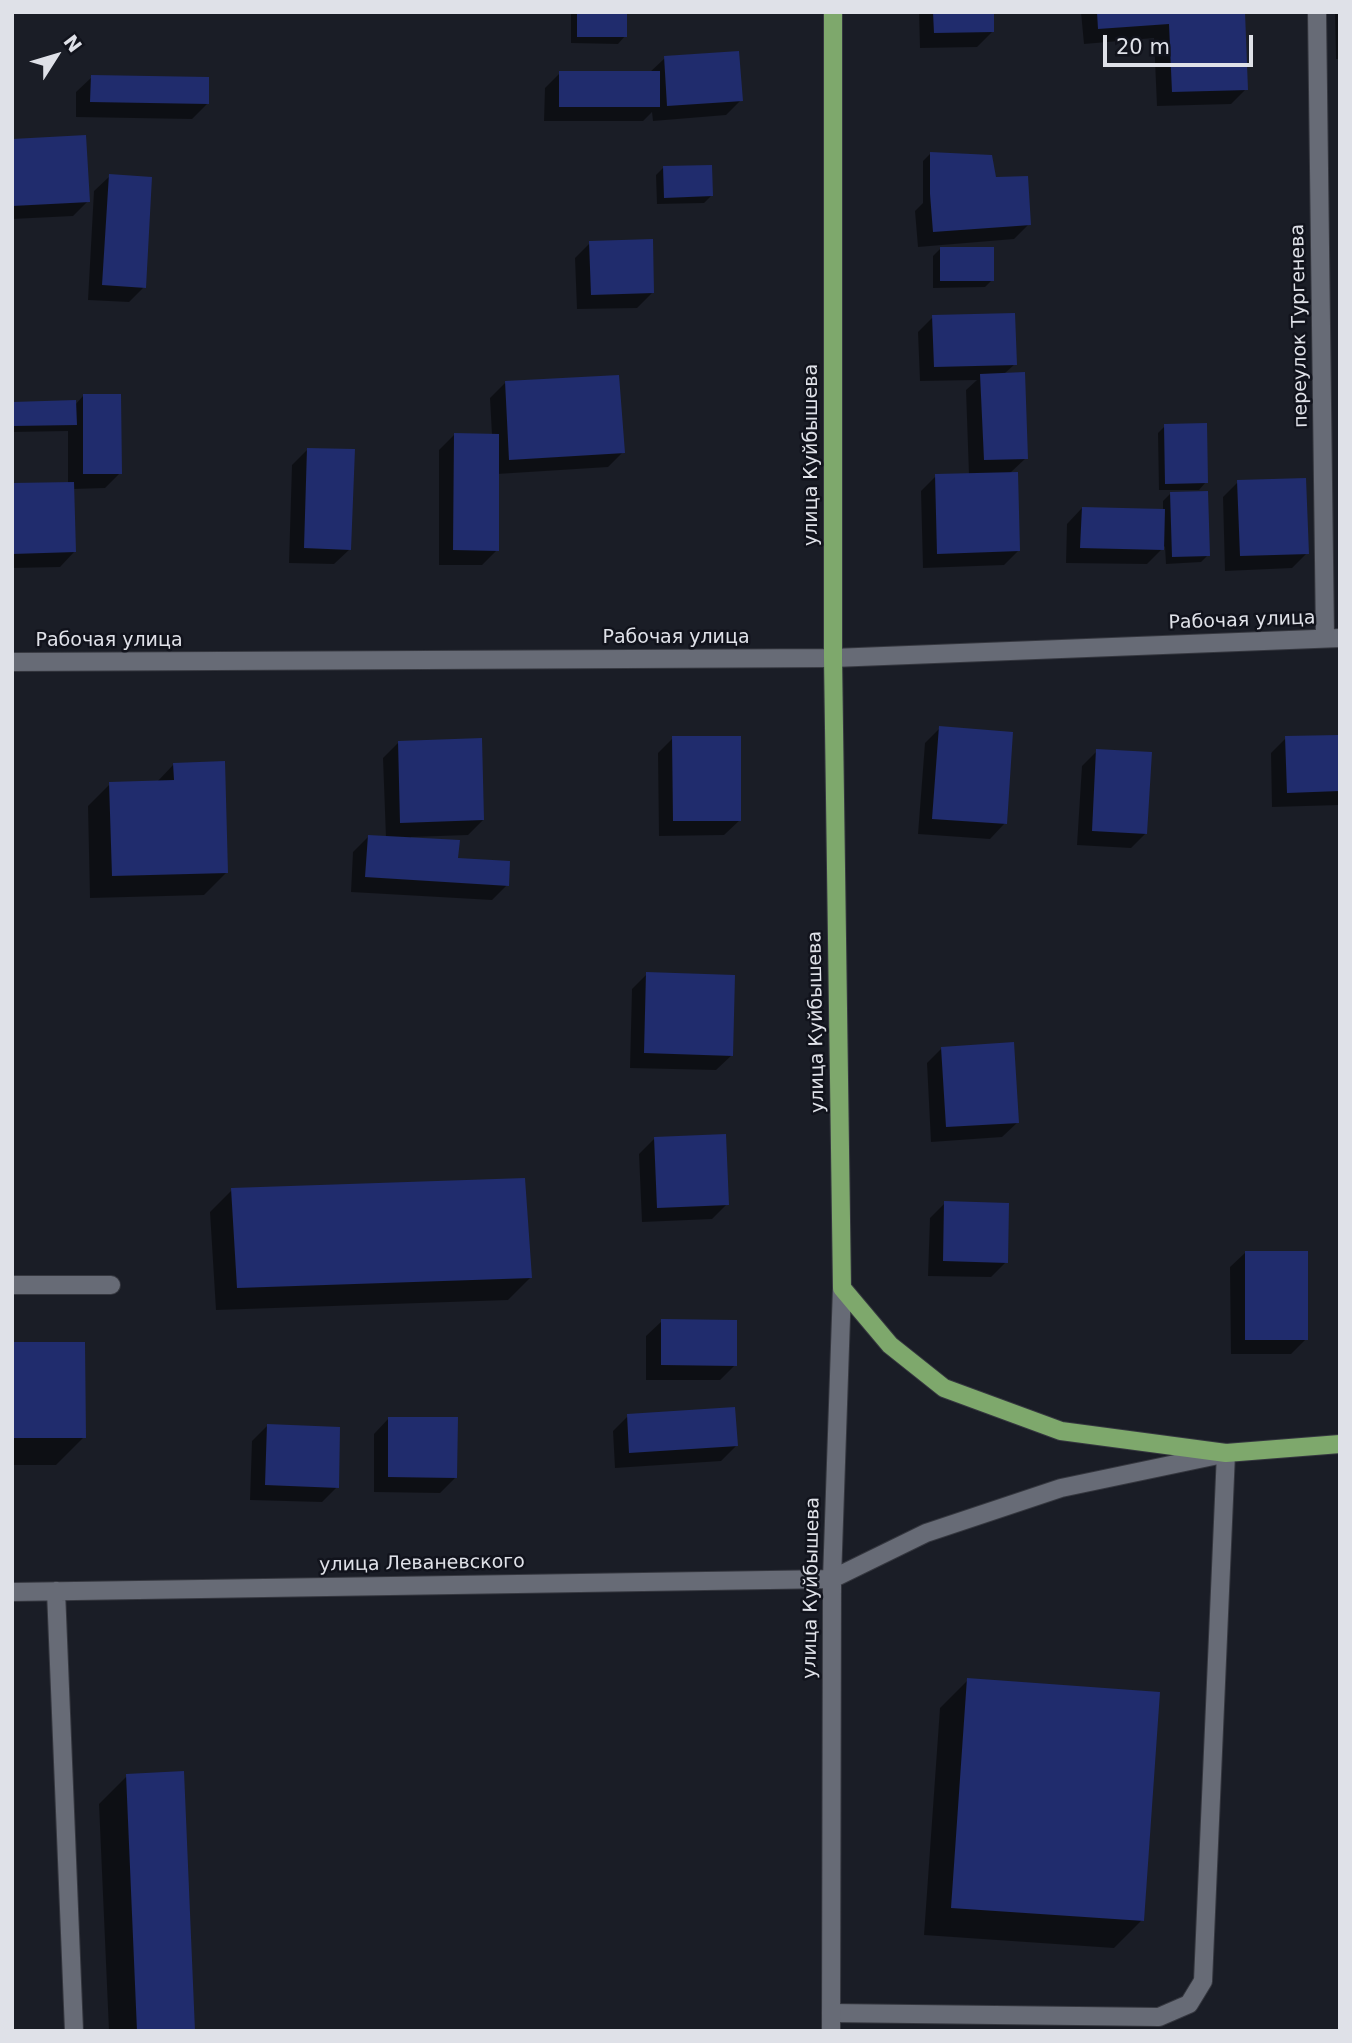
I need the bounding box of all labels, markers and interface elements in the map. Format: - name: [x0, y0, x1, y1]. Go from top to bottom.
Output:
- north arrow: [21, 21, 91, 91]
- scale bar: [1107, 21, 1258, 65]
- text: N: [59, 30, 86, 56]
- text: 20 m: [1116, 35, 1170, 59]
- street label: переулок Тургенева: [1287, 224, 1313, 428]
- street label: улица Куйбышева: [801, 364, 823, 546]
- street label: Рабочая улица: [1168, 607, 1316, 635]
- street label: Рабочая улица: [602, 627, 750, 649]
- street label: Рабочая улица: [35, 630, 183, 652]
- street label: улица Куйбышева: [804, 931, 830, 1113]
- street label: улица Куйбышева: [799, 1497, 825, 1679]
- street label: улица Леваневского: [319, 1551, 525, 1577]

